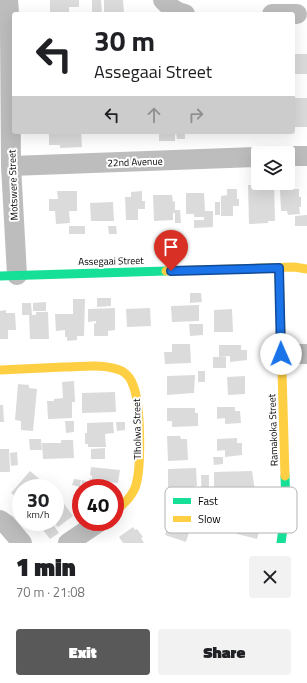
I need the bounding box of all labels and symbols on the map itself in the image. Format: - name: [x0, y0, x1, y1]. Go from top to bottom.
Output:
- street label: Motswere Street: [4, 149, 22, 221]
- street label: 22nd Avenue: [107, 154, 163, 170]
- pin: [154, 230, 188, 271]
- street label: Assegaai Street: [78, 253, 144, 269]
- position arrow: [260, 333, 302, 375]
- street label: Ramakoka Street: [264, 393, 282, 466]
- street label: Tlholwa Street: [129, 398, 145, 460]
- speed limit sign: 40: [72, 479, 124, 531]
- legend: [165, 487, 297, 533]
- text: Fast: [198, 493, 218, 509]
- text: Slow: [198, 511, 221, 527]

